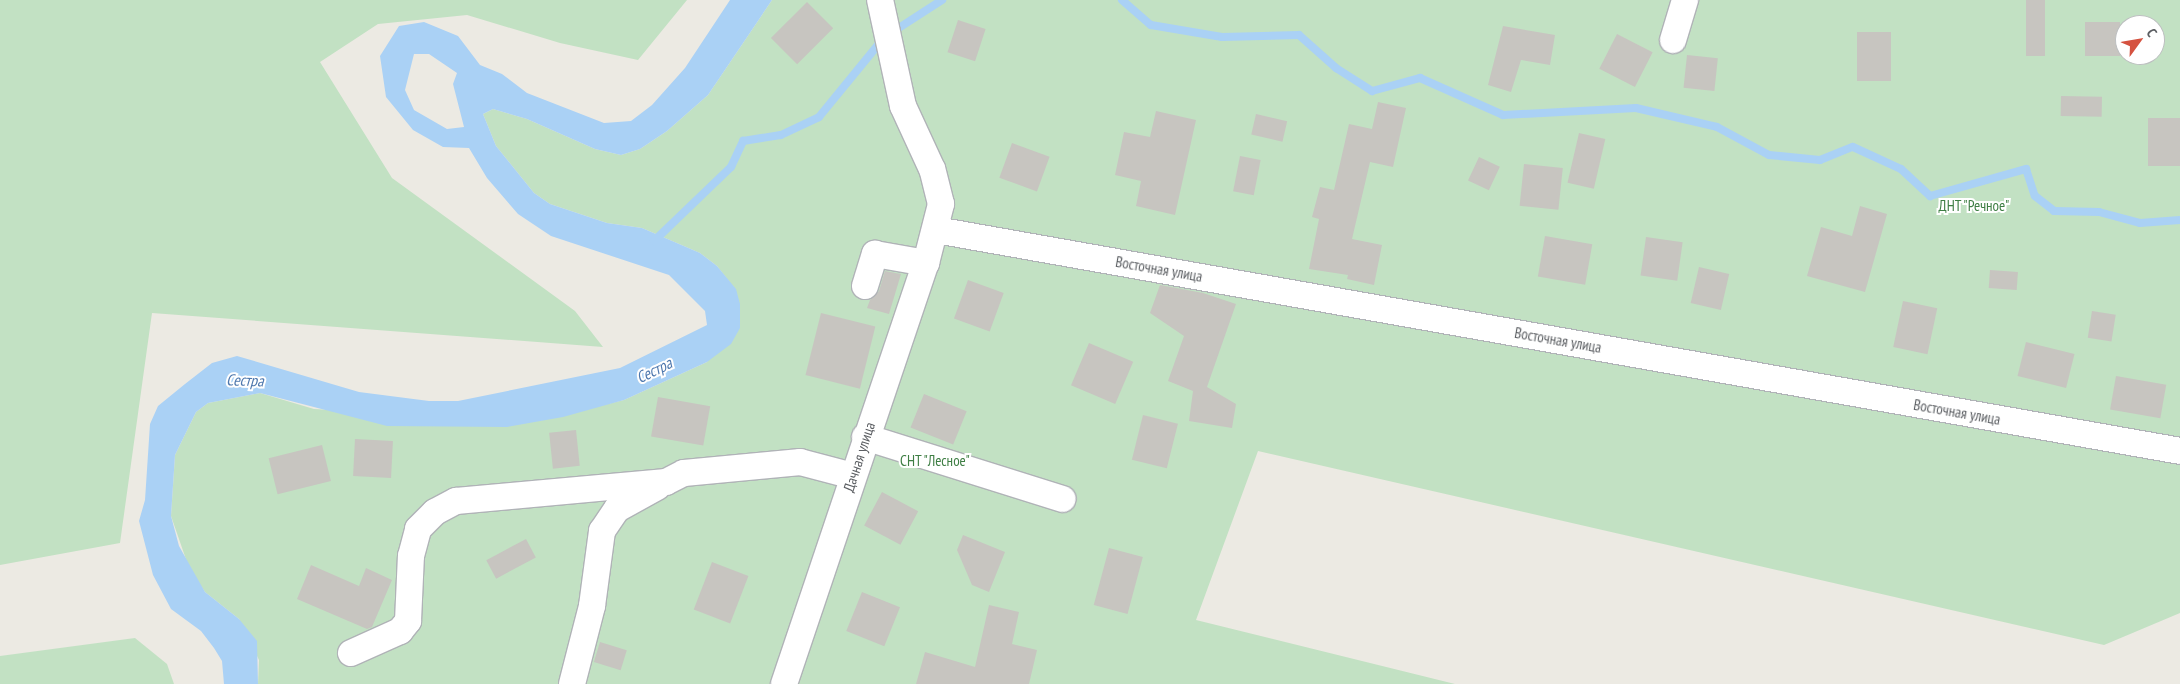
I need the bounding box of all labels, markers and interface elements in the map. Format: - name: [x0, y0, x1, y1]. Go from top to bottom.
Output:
- north arrow: [2115, 15, 2165, 65]
- text: С: [2143, 25, 2161, 40]
- park label: ДНТ "Речное": [1938, 197, 2010, 215]
- street label: Восточная улица: [1114, 252, 1204, 286]
- street label: Восточная улица: [1513, 323, 1603, 357]
- water label: Сестра: [633, 353, 675, 387]
- water label: Сестра: [226, 370, 264, 390]
- street label: Восточная улица: [1912, 395, 2002, 429]
- street label: Дачная улица: [839, 420, 879, 494]
- park label: СНТ "Лесное": [899, 452, 971, 470]

